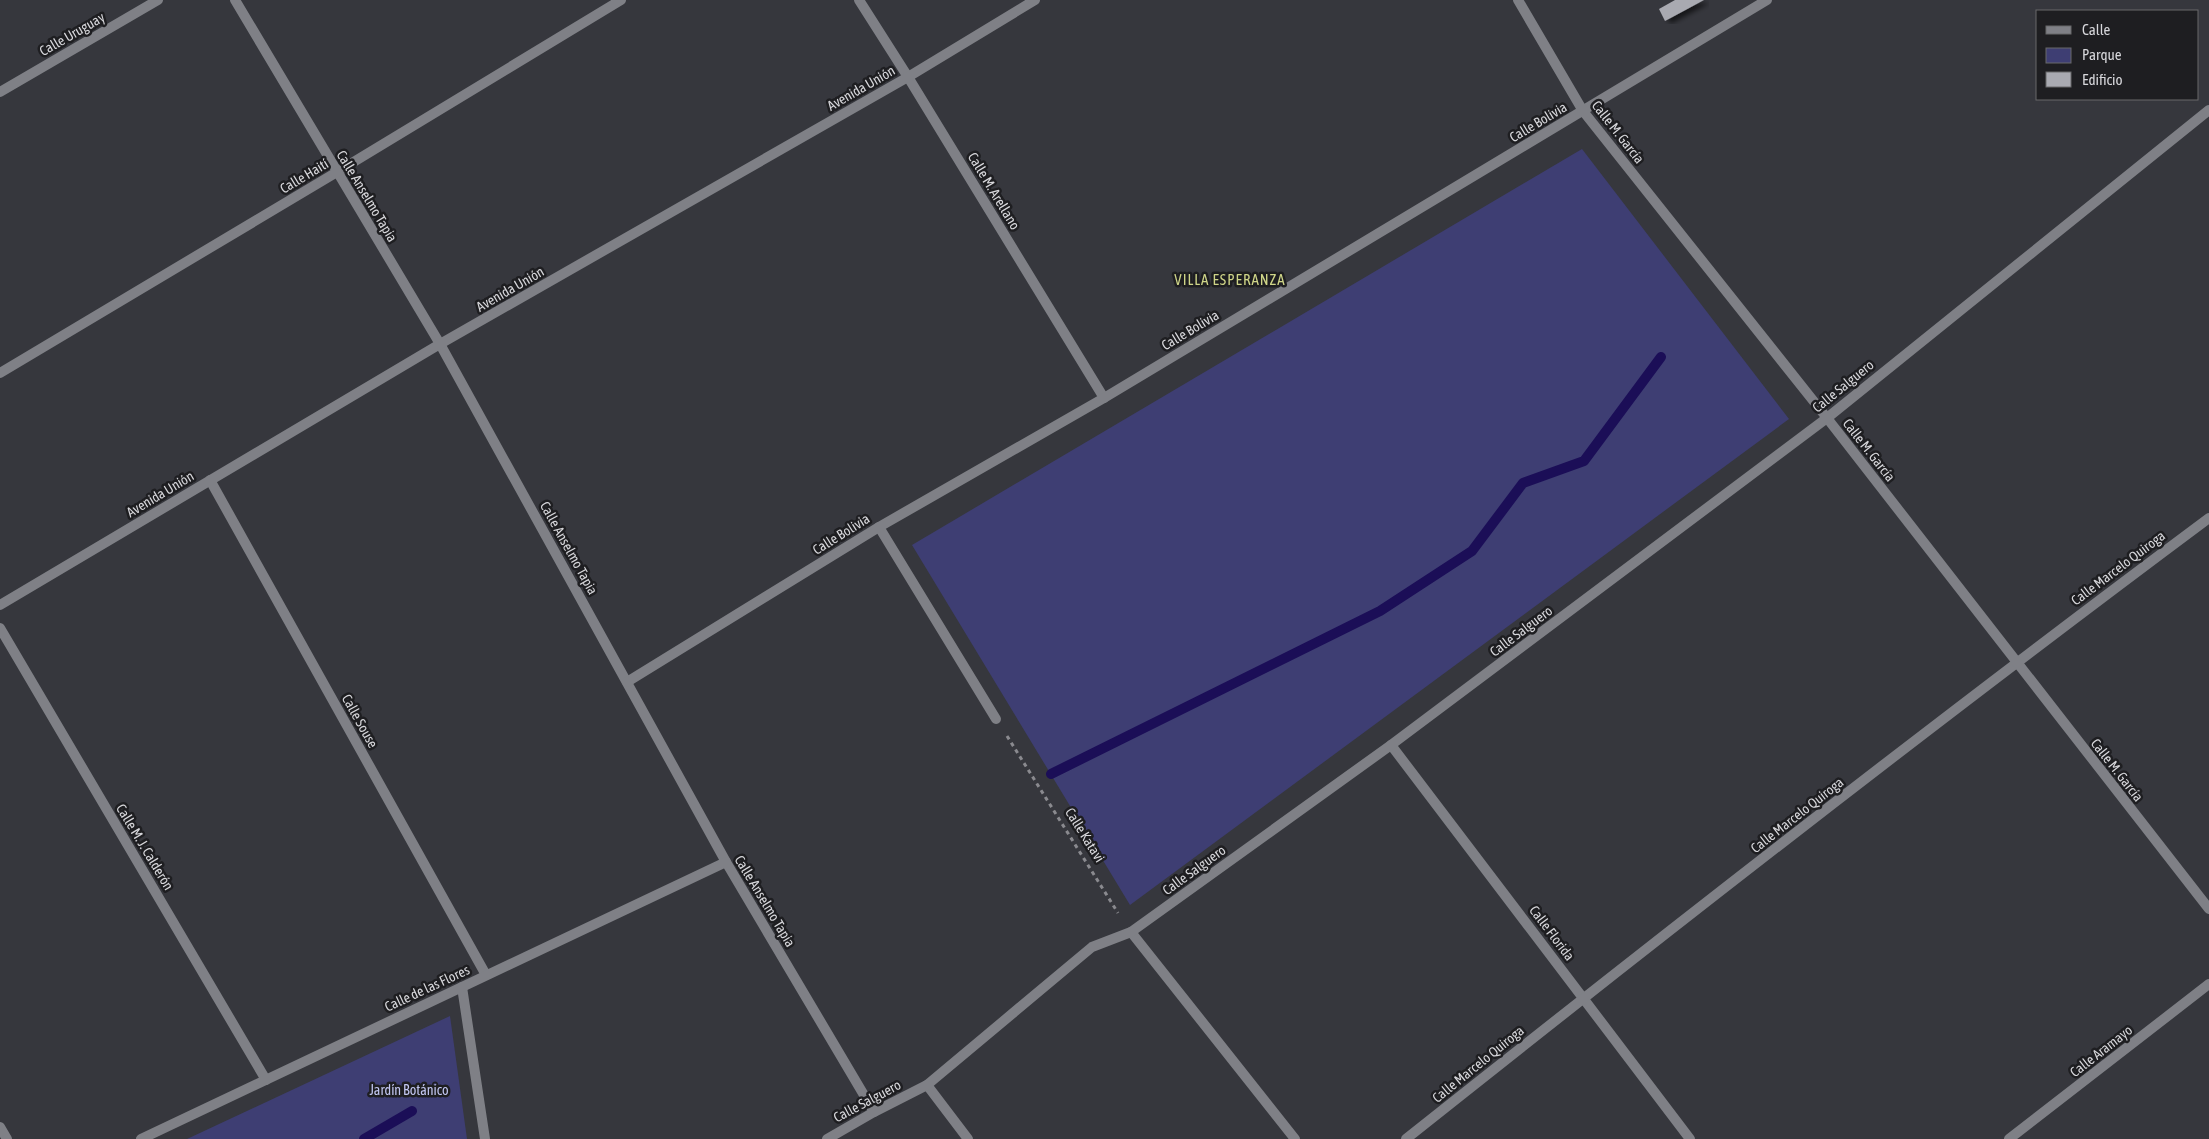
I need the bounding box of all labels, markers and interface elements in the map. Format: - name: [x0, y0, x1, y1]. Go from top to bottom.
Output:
- street label: Calle Uruguay: [37, 9, 108, 59]
- legend: [2036, 10, 2199, 100]
- text: Calle: [2082, 21, 2111, 38]
- text: Parque: [2082, 46, 2122, 63]
- street label: Avenida Unión: [824, 62, 898, 114]
- text: Edificio: [2082, 71, 2123, 88]
- street label: Calle M. García: [1589, 97, 1647, 167]
- street label: Calle Bolivia: [1506, 99, 1570, 145]
- street label: Calle Anselmo Tapia: [333, 147, 401, 245]
- street label: Calle M. Arellano: [965, 150, 1023, 232]
- street label: Calle Haití: [277, 155, 331, 197]
- street label: Avenida Unión: [473, 263, 547, 315]
- district label: VILLA ESPERANZA: [1174, 271, 1286, 288]
- street label: Calle Bolivia: [1158, 307, 1222, 353]
- street label: Calle Salguero: [1809, 356, 1877, 416]
- street label: Calle M. García: [1840, 415, 1898, 485]
- street label: Avenida Unión: [123, 468, 197, 520]
- street label: Calle Anselmo Tapia: [537, 499, 601, 597]
- street label: Calle Bolivia: [810, 510, 872, 558]
- street label: Calle Marcelo Quiroga: [2068, 528, 2168, 608]
- street label: Calle Salguero: [1487, 602, 1555, 660]
- street label: Calle Souse: [339, 691, 381, 751]
- street label: Calle M. García: [2088, 735, 2146, 805]
- street label: Calle Marcelo Quiroga: [1748, 774, 1846, 856]
- street label: Calle M. J. Calderón: [113, 801, 177, 893]
- street label: Calle Katavi: [1062, 805, 1108, 865]
- street label: Calle Salguero: [1159, 842, 1229, 898]
- street label: Calle Anselmo Tapia: [731, 852, 799, 950]
- street label: Calle Florida: [1526, 902, 1578, 964]
- street label: Calle de las Flores: [382, 961, 472, 1015]
- street label: Calle Marcelo Quiroga: [1429, 1022, 1527, 1106]
- street label: Calle Aramayo: [2067, 1022, 2135, 1080]
- street label: Calle Salguero: [831, 1077, 903, 1125]
- park label: Jardín Botánico: [369, 1082, 449, 1098]

